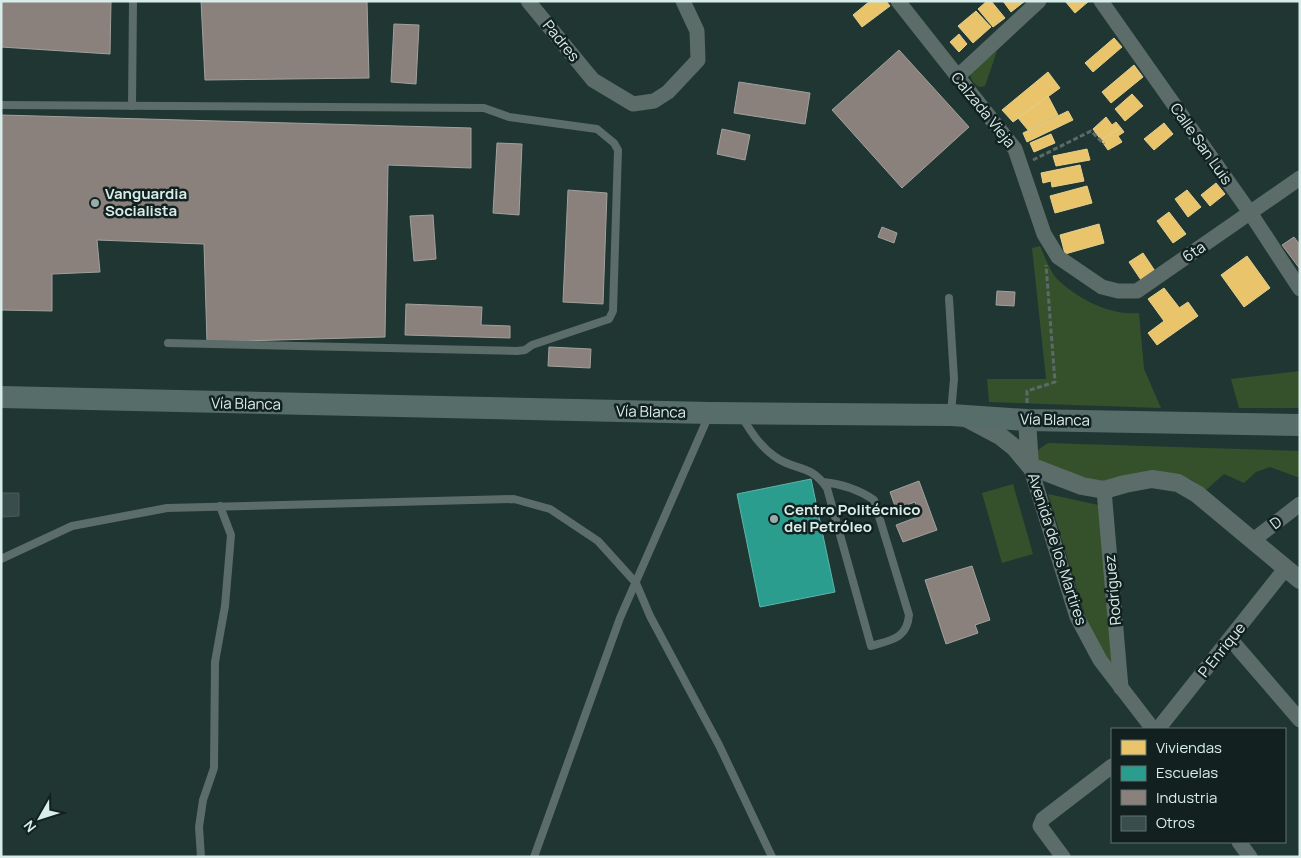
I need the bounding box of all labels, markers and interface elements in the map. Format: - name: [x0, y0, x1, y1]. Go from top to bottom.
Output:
- street label: Padres: [538, 15, 585, 66]
- street label: Calzada Vieja: [946, 67, 1020, 152]
- street label: Calle San Luis: [1165, 99, 1237, 189]
- place label: Vanguardia Socialista: [105, 183, 187, 221]
- marker: Vanguardia Socialista: [89, 197, 101, 209]
- street label: 6ta: [1178, 236, 1209, 267]
- street label: Vía Blanca: [211, 392, 281, 415]
- street label: Vía Blanca: [616, 400, 686, 423]
- street label: Vía Blanca: [1020, 408, 1090, 431]
- street label: Avenida de los Martires: [1023, 470, 1092, 628]
- place label: Centro Politécnico del Petróleo: [784, 499, 920, 537]
- street label: D: [1265, 511, 1286, 534]
- marker: Centro Politécnico del Petróleo: [768, 513, 780, 525]
- street label: Rodríguez: [1099, 554, 1126, 626]
- street label: P Enrique: [1193, 618, 1250, 682]
- legend: [1111, 728, 1286, 843]
- text: Viviendas: [1156, 737, 1222, 758]
- text: Escuelas: [1156, 762, 1218, 783]
- text: Industria: [1156, 787, 1217, 808]
- north arrow: [15, 793, 65, 843]
- text: Otros: [1156, 812, 1195, 833]
- text: N: [19, 817, 40, 836]

